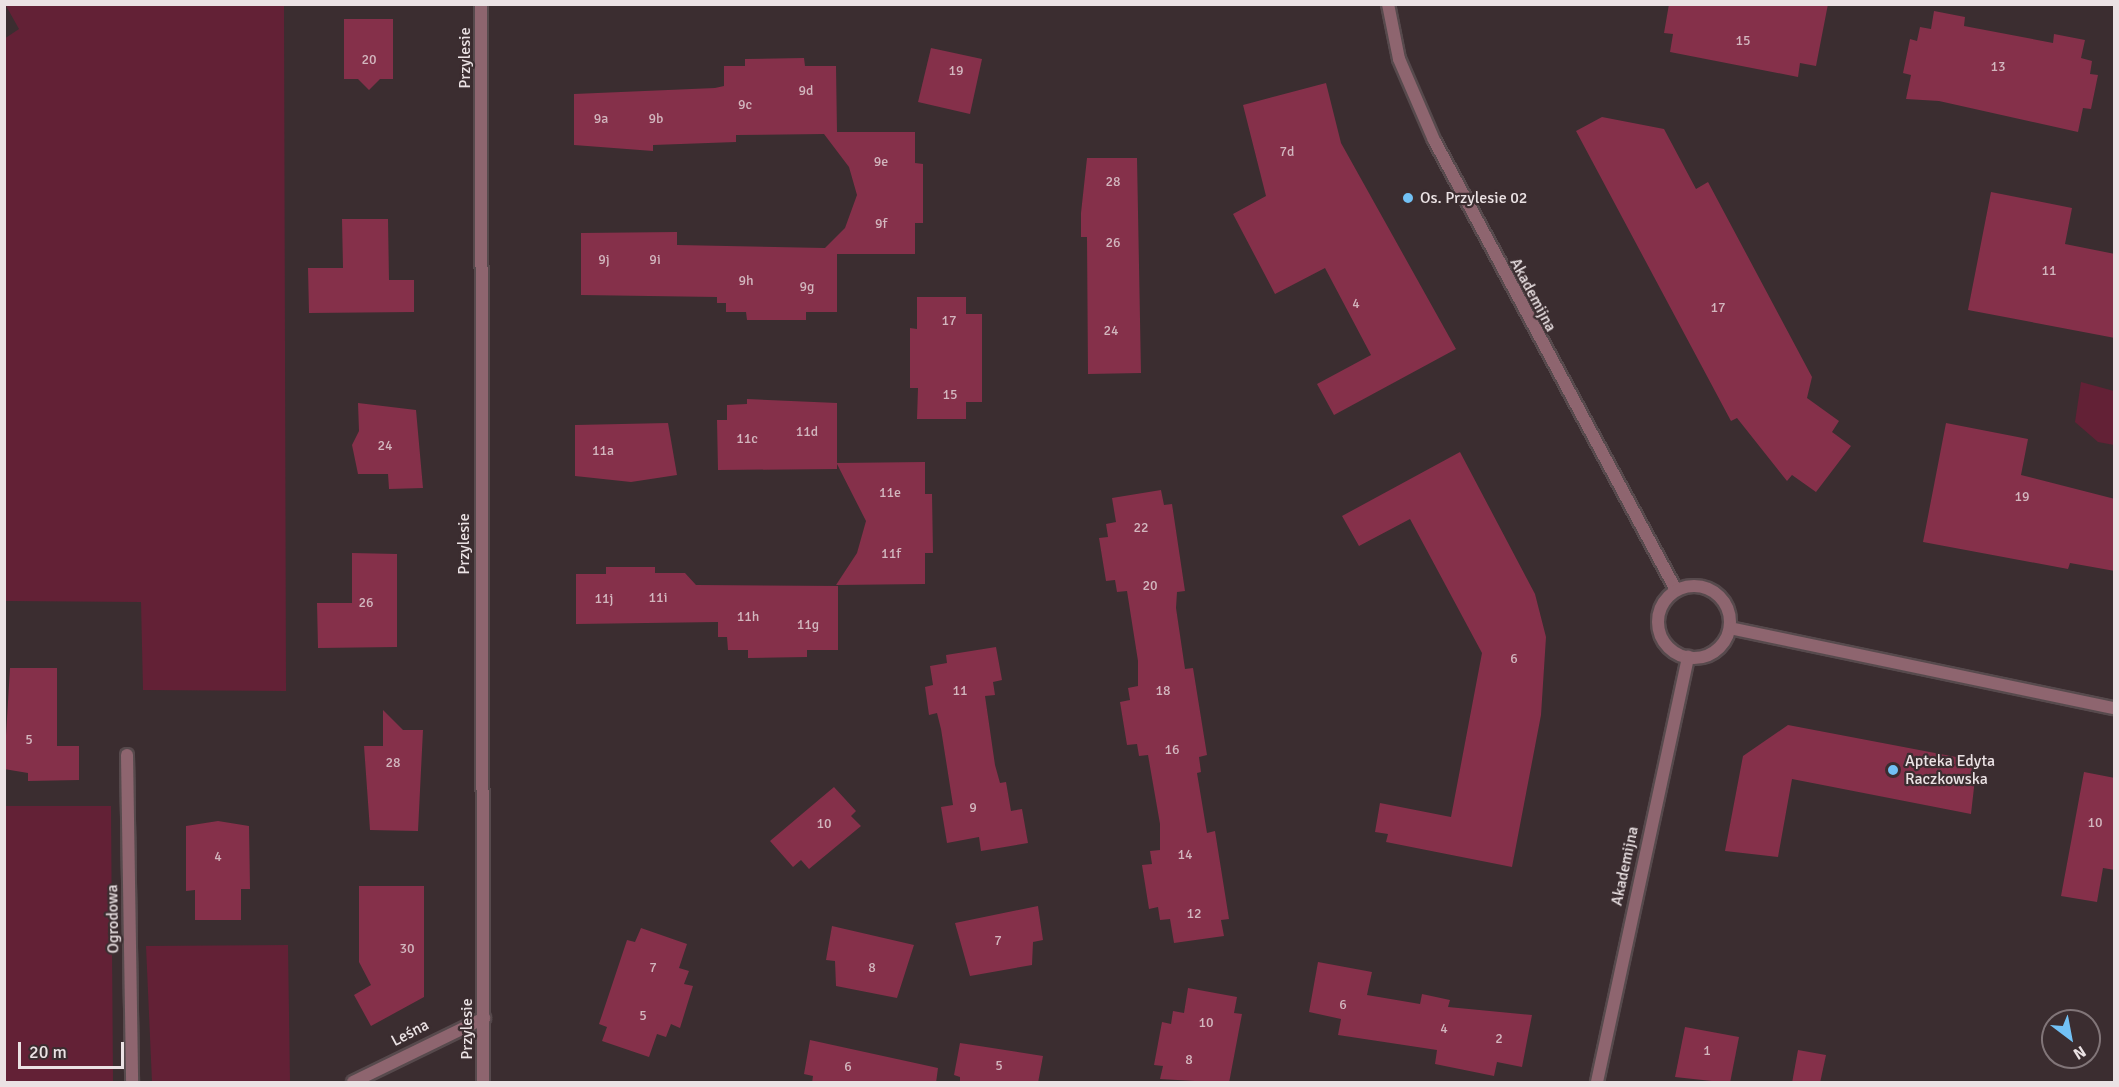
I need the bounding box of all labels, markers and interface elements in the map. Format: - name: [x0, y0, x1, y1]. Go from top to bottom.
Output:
- street label: Przylesie: [455, 27, 475, 89]
- house number: 15: [1735, 33, 1751, 49]
- house number: 20: [361, 52, 377, 68]
- house number: 13: [1990, 59, 2006, 75]
- house number: 19: [948, 63, 964, 79]
- house number: 9d: [799, 83, 813, 99]
- house number: 9c: [738, 97, 752, 113]
- house number: 9a: [594, 111, 608, 127]
- house number: 9b: [649, 111, 663, 127]
- house number: 7d: [1280, 144, 1294, 160]
- house number: 9e: [874, 154, 888, 170]
- house number: 28: [1105, 174, 1121, 190]
- place label: Os. Przylesie 02: [1420, 188, 1527, 208]
- marker: Os. Przylesie 02: [1401, 191, 1415, 205]
- house number: 9f: [875, 216, 887, 232]
- house number: 26: [1105, 235, 1121, 251]
- house number: 9j: [598, 252, 610, 268]
- house number: 9i: [649, 252, 661, 268]
- street label: Akademijna: [1506, 255, 1560, 335]
- house number: 11: [2041, 263, 2057, 279]
- house number: 9h: [738, 273, 754, 289]
- house number: 9g: [800, 279, 814, 295]
- house number: 4: [1352, 296, 1360, 312]
- house number: 17: [1710, 300, 1726, 316]
- house number: 17: [941, 313, 957, 329]
- house number: 24: [1103, 323, 1119, 339]
- house number: 15: [942, 387, 958, 403]
- house number: 11d: [796, 424, 818, 440]
- house number: 11c: [736, 431, 758, 447]
- house number: 24: [377, 438, 393, 454]
- house number: 11a: [592, 443, 614, 459]
- house number: 11e: [879, 485, 901, 501]
- house number: 19: [2014, 489, 2030, 505]
- street label: Przylesie: [454, 513, 474, 575]
- house number: 22: [1133, 520, 1149, 536]
- house number: 11f: [881, 546, 901, 562]
- house number: 20: [1142, 578, 1158, 594]
- house number: 11i: [649, 590, 667, 606]
- house number: 11j: [594, 591, 614, 607]
- house number: 26: [358, 595, 374, 611]
- house number: 11h: [737, 609, 759, 625]
- house number: 11g: [797, 617, 819, 633]
- house number: 6: [1510, 651, 1518, 667]
- house number: 11: [952, 683, 968, 699]
- house number: 18: [1155, 683, 1171, 699]
- house number: 5: [25, 732, 33, 748]
- house number: 16: [1164, 742, 1180, 758]
- place label: Apteka Edyta Raczkowska: [1905, 751, 1995, 789]
- house number: 28: [385, 755, 401, 771]
- marker: Apteka Edyta Raczkowska: [1886, 763, 1900, 777]
- house number: 9: [969, 800, 977, 816]
- house number: 10: [2087, 815, 2103, 831]
- house number: 10: [816, 816, 832, 832]
- street label: Akademijna: [1607, 825, 1643, 907]
- house number: 14: [1177, 847, 1193, 863]
- house number: 4: [214, 849, 222, 865]
- street label: Ogrodowa: [103, 884, 123, 954]
- house number: 12: [1186, 906, 1202, 922]
- house number: 7: [994, 933, 1002, 949]
- house number: 30: [399, 941, 415, 957]
- house number: 7: [649, 960, 657, 976]
- house number: 8: [868, 960, 876, 976]
- house number: 6: [1339, 997, 1347, 1013]
- street label: Przylesie: [457, 998, 477, 1060]
- house number: 5: [639, 1008, 647, 1024]
- north arrow: [2041, 1009, 2101, 1069]
- street label: Leśna: [388, 1015, 432, 1051]
- house number: 10: [1198, 1015, 1214, 1031]
- house number: 4: [1440, 1021, 1448, 1037]
- scale bar: [21, 1030, 128, 1068]
- house number: 2: [1495, 1031, 1503, 1047]
- text: 20 m: [29, 1041, 67, 1063]
- text: N: [2069, 1041, 2090, 1064]
- house number: 1: [1703, 1043, 1711, 1059]
- house number: 8: [1185, 1052, 1193, 1068]
- house number: 5: [995, 1058, 1003, 1074]
- house number: 6: [844, 1059, 852, 1075]

